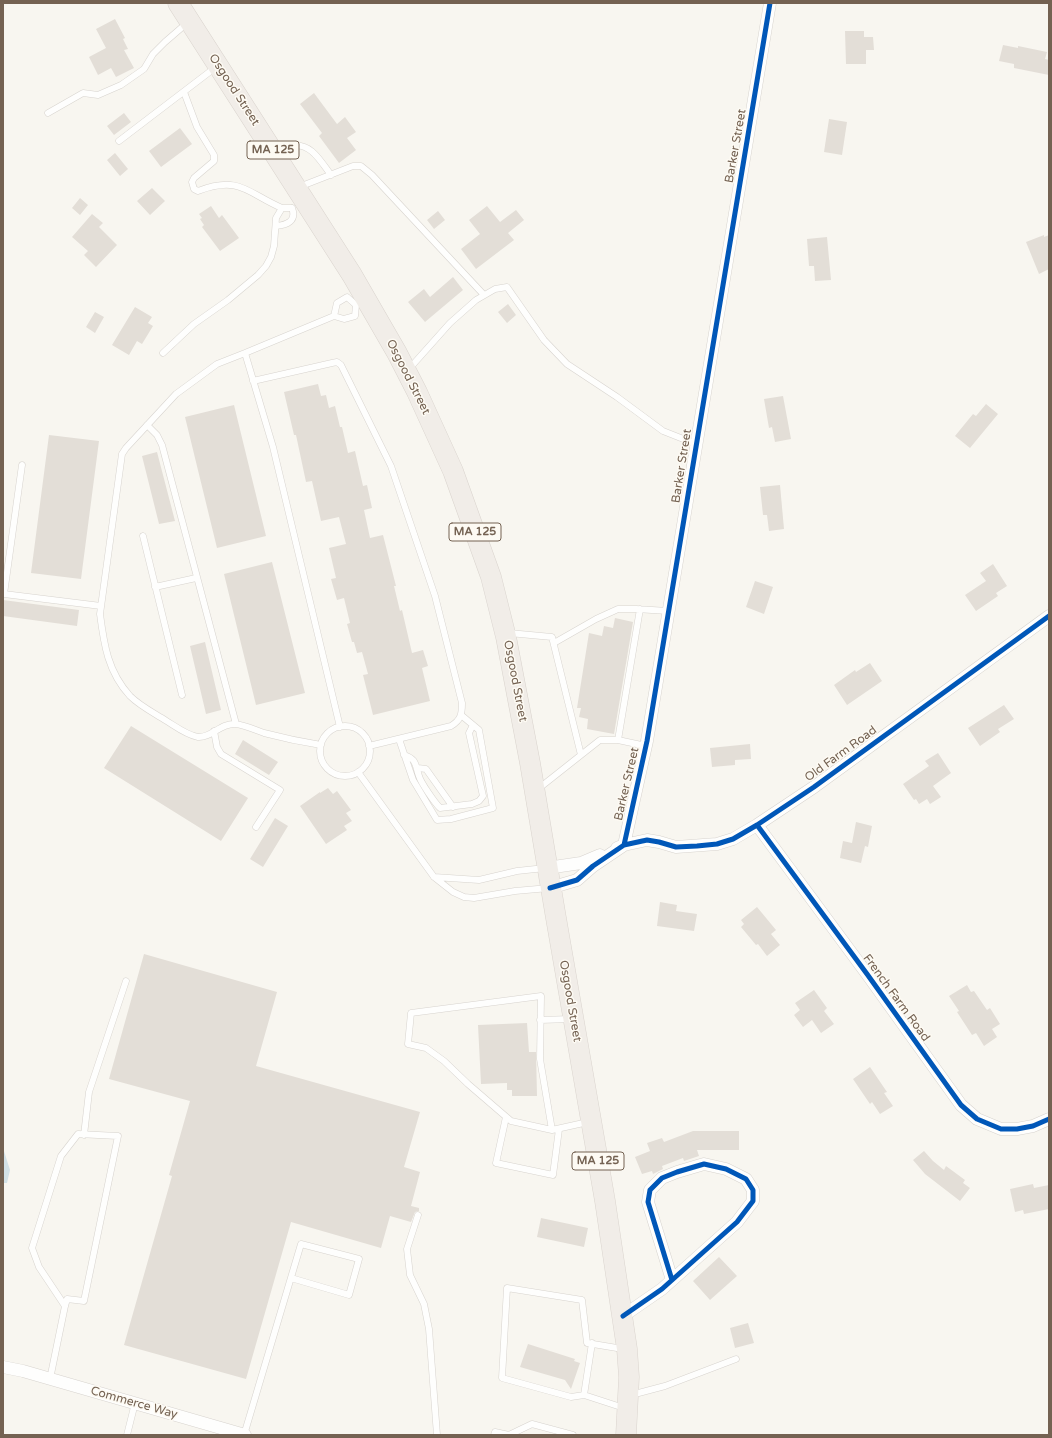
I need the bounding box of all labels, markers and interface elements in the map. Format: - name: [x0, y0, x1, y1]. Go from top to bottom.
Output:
- street label: Osgood Street: [205, 51, 263, 129]
- street label: Barker Street: [722, 108, 750, 184]
- road number: MA 125: [247, 141, 299, 159]
- street label: Osgood Street: [383, 337, 433, 417]
- street label: Barker Street: [669, 428, 695, 504]
- road number: MA 125: [449, 523, 501, 541]
- street label: Osgood Street: [500, 639, 530, 723]
- street label: Old Farm Road: [802, 723, 880, 785]
- street label: Barker Street: [612, 746, 642, 822]
- street label: French Farm Road: [860, 952, 932, 1044]
- street label: Osgood Street: [556, 959, 584, 1043]
- road number: MA 125: [572, 1152, 624, 1170]
- street label: Commerce Way: [89, 1384, 179, 1422]

